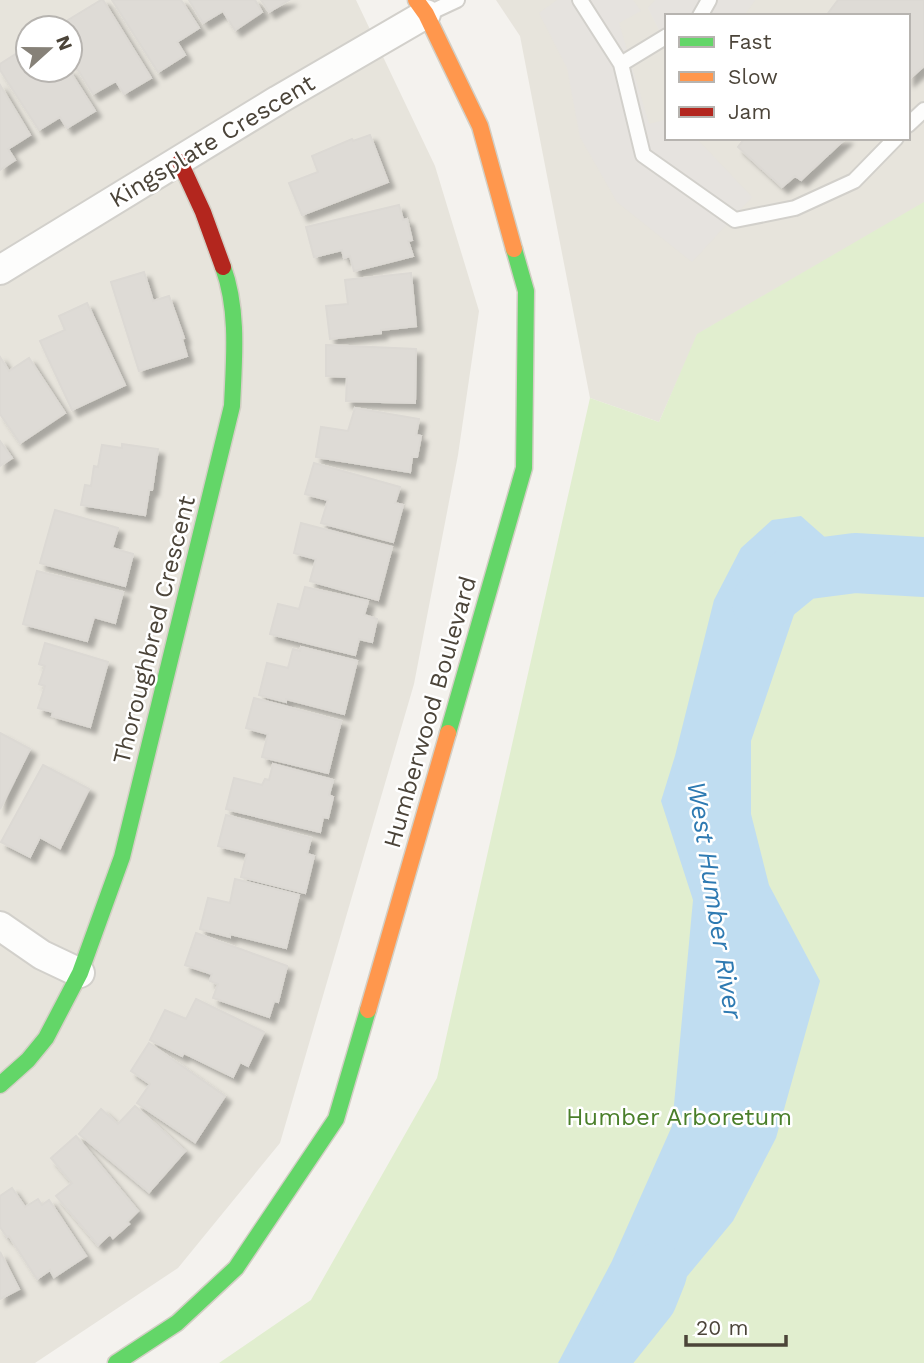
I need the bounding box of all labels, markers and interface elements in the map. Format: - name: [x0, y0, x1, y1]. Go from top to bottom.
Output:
- north arrow: [14, 14, 84, 84]
- legend: [665, 14, 910, 140]
- text: Fast: [728, 29, 772, 54]
- text: N: [51, 32, 78, 54]
- text: Slow: [728, 64, 778, 89]
- street label: Kingsplate Crescent: [104, 69, 320, 213]
- text: Jam: [728, 99, 771, 124]
- street label: Thoroughbred Crescent: [107, 493, 201, 767]
- street label: Humberwood Boulevard: [378, 573, 482, 851]
- water label: West Humber River: [681, 779, 749, 1022]
- park label: Humber Arboretum: [566, 1103, 792, 1131]
- scale bar: [686, 1304, 786, 1348]
- text: 20 m: [696, 1315, 748, 1340]

